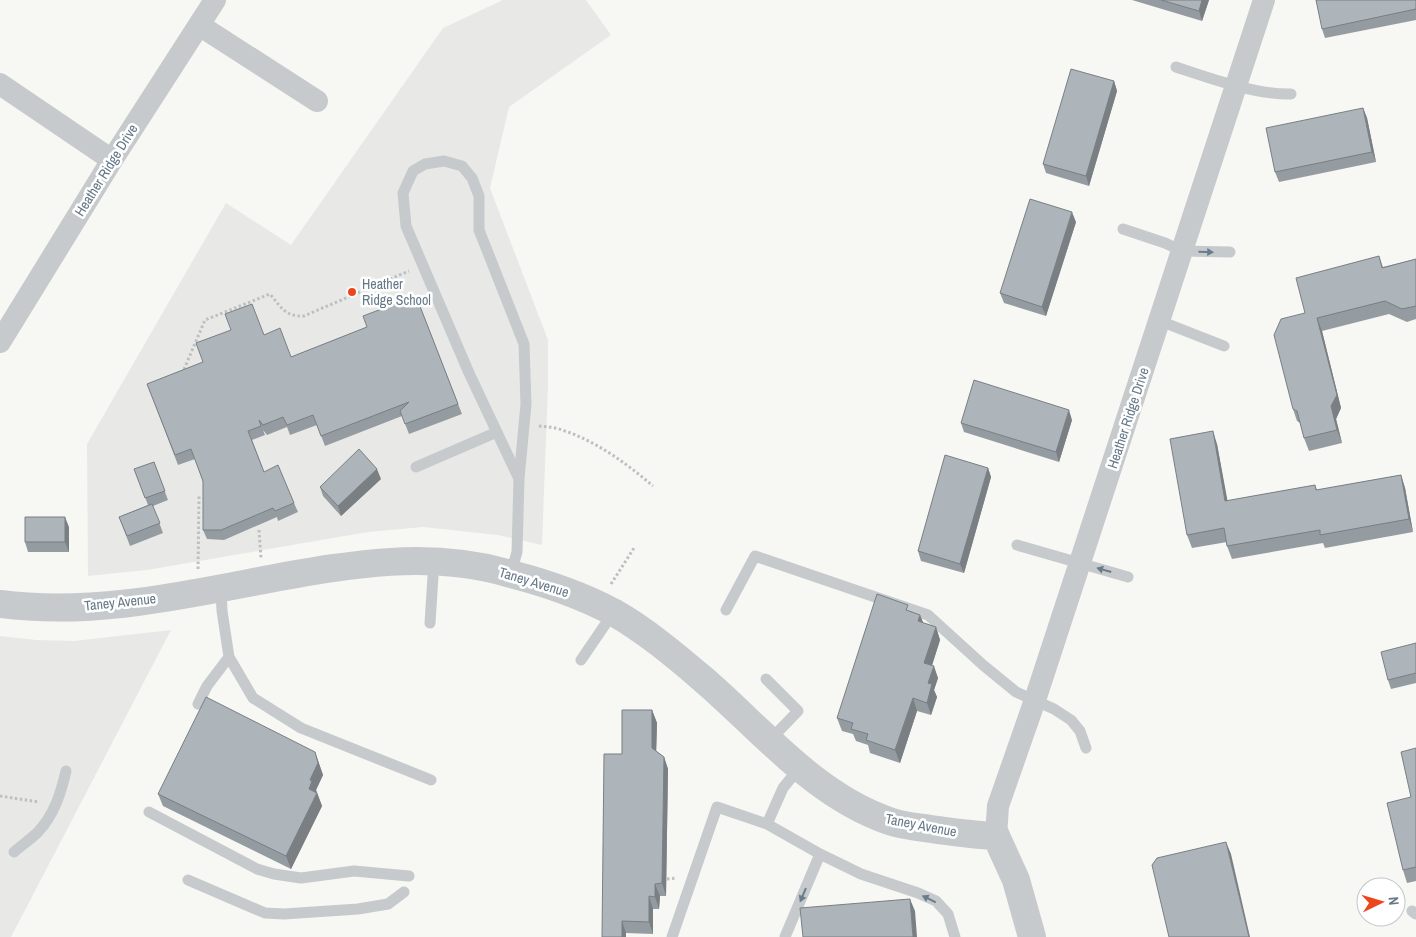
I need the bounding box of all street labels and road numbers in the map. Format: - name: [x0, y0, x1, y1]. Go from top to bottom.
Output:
- street label: Heather Ridge Drive: [70, 121, 142, 219]
- street label: Heather Ridge Drive: [1103, 365, 1153, 471]
- street label: Taney Avenue: [497, 563, 571, 601]
- street label: Taney Avenue: [83, 589, 157, 615]
- street label: Taney Avenue: [884, 809, 958, 841]

